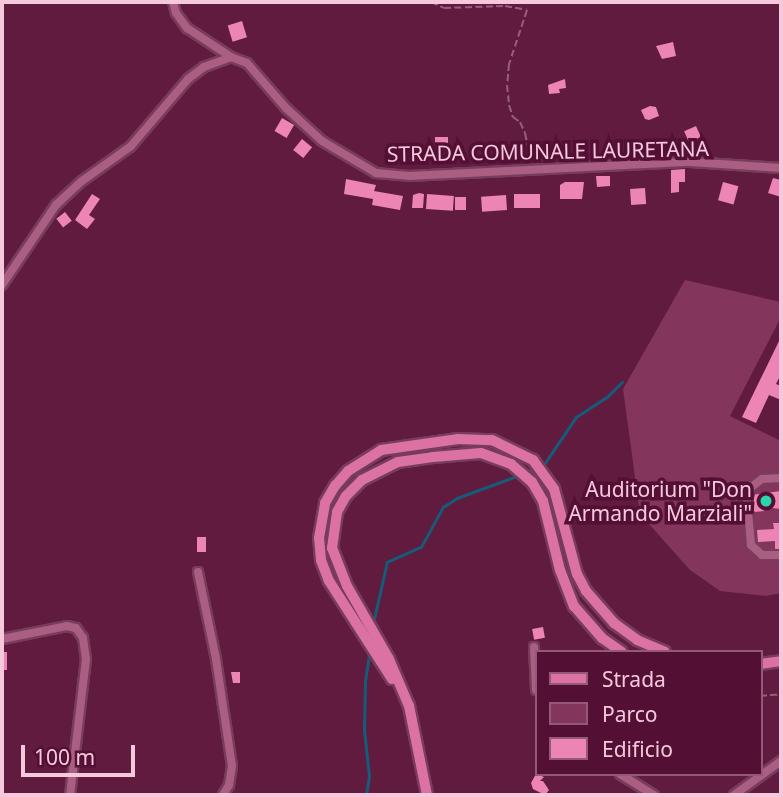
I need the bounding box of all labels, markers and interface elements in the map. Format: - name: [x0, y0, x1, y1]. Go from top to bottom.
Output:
- street label: STRADA COMUNALE LAURETANA: [387, 136, 709, 166]
- place label: Auditorium "Don Armando Marziali": [568, 476, 752, 526]
- marker: Auditorium "Don Armando Marziali": [758, 493, 774, 509]
- legend: [534, 650, 762, 776]
- text: Strada: [602, 665, 666, 693]
- text: Parco: [602, 700, 658, 728]
- scale bar: [24, 730, 138, 774]
- text: Edificio: [602, 735, 673, 763]
- text: 100 m: [34, 743, 95, 771]

